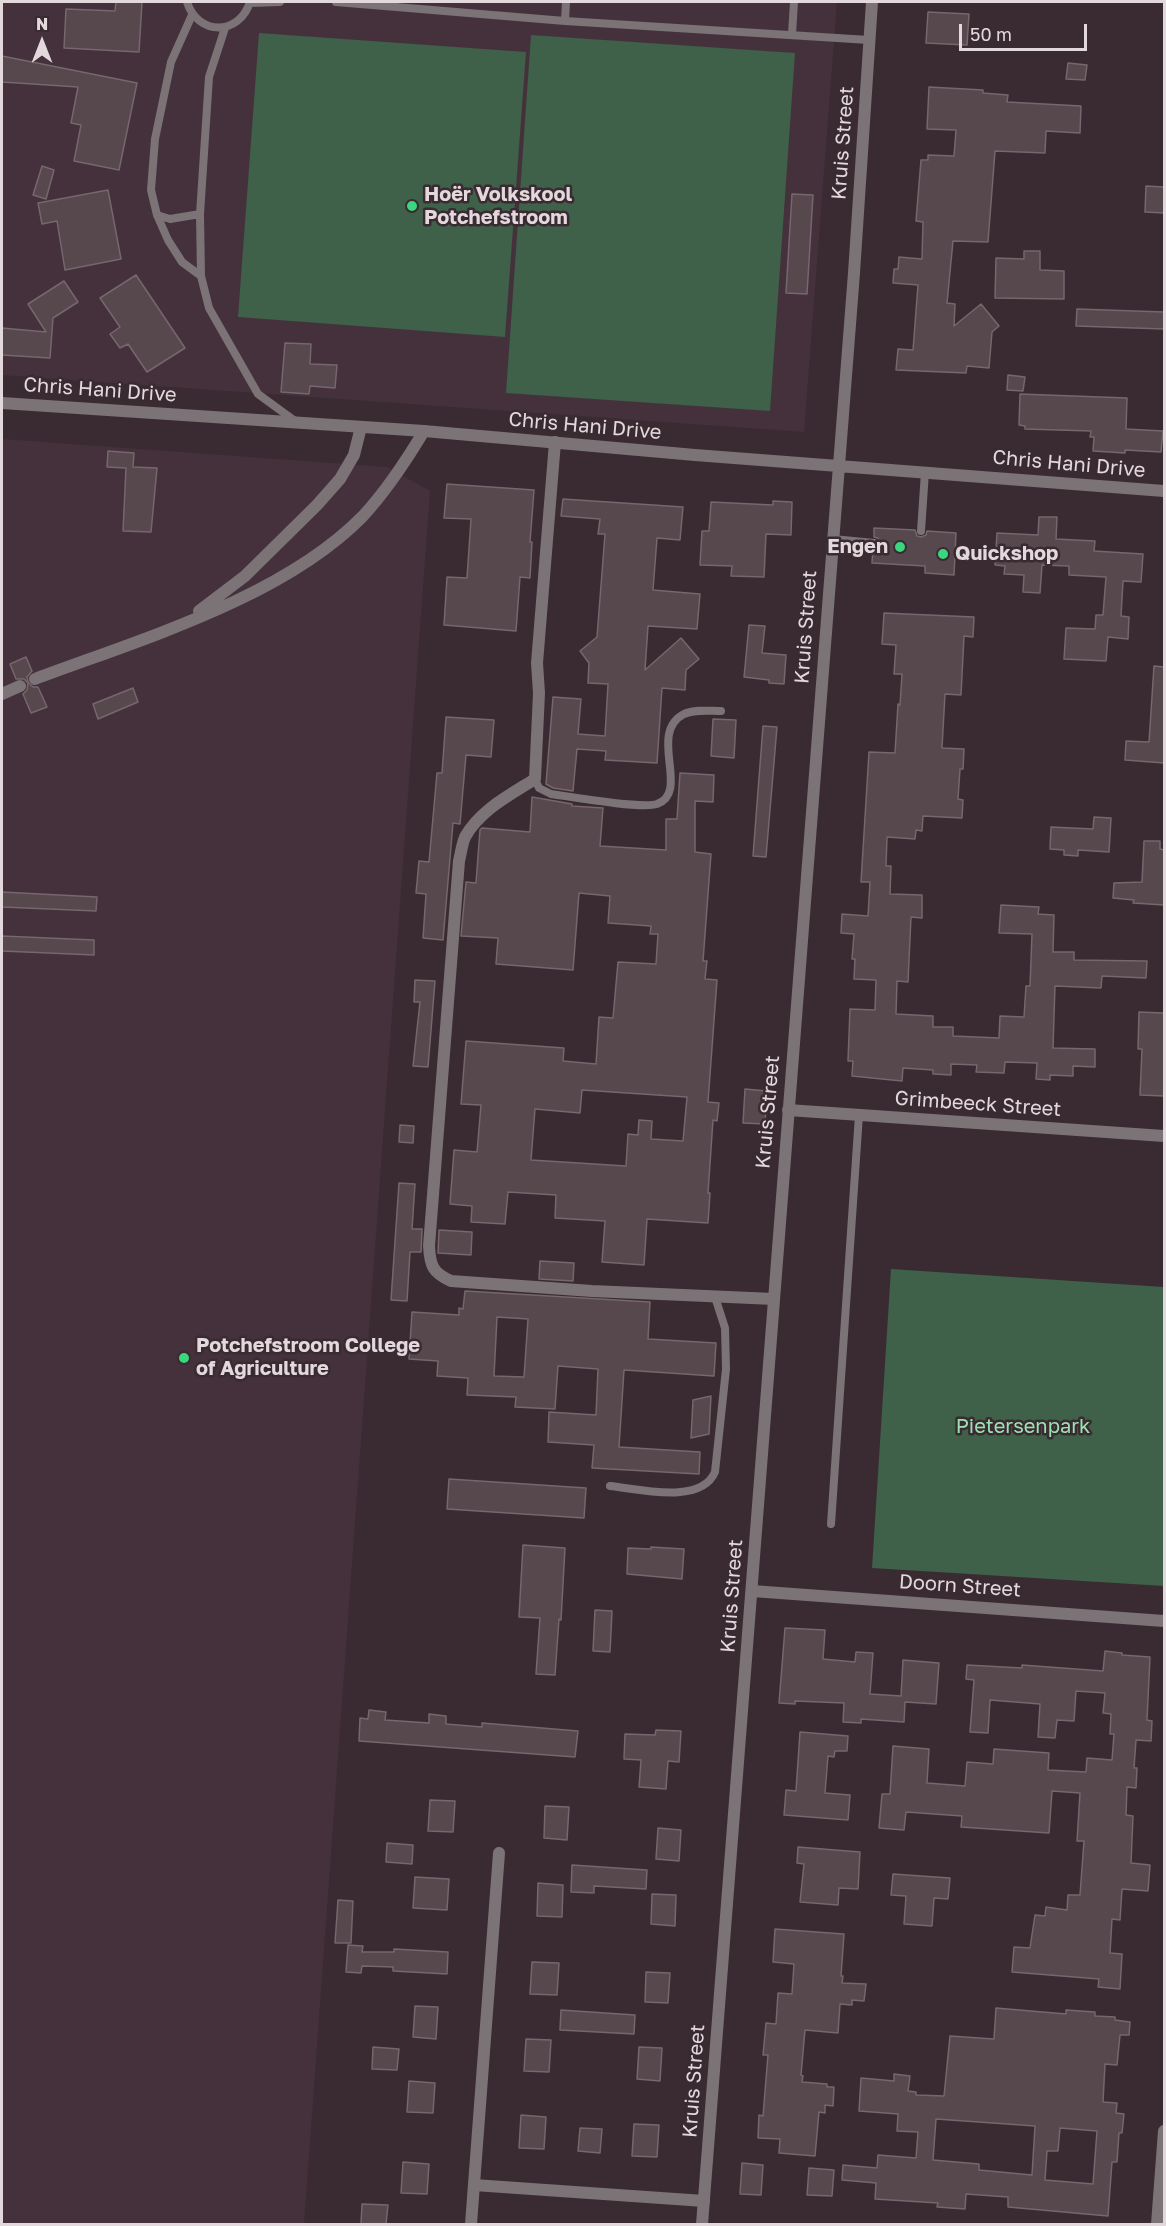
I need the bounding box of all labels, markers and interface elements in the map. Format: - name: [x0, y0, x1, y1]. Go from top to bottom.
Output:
- north arrow: [12, 12, 72, 72]
- scale bar: [962, 12, 1090, 50]
- text: N: [36, 14, 48, 34]
- text: 50 m: [970, 23, 1012, 45]
- street label: Kruis Street: [827, 85, 859, 201]
- place label: Hoër Volkskool Potchefstroom: [424, 183, 572, 230]
- marker: Hoër Volkskool Potchefstroom: [405, 199, 419, 213]
- street label: Chris Hani Drive: [23, 373, 177, 407]
- street label: Chris Hani Drive: [508, 407, 662, 445]
- street label: Chris Hani Drive: [992, 445, 1146, 483]
- place label: Engen: [827, 535, 888, 559]
- marker: Engen: [893, 540, 907, 554]
- place label: Quickshop: [955, 542, 1058, 566]
- marker: Quickshop: [936, 547, 950, 561]
- street label: Kruis Street: [790, 569, 822, 685]
- street label: Kruis Street: [751, 1054, 785, 1170]
- street label: Grimbeeck Street: [894, 1086, 1062, 1122]
- place label: Potchefstroom College of Agriculture: [196, 1334, 420, 1381]
- marker: Potchefstroom College of Agriculture: [177, 1351, 191, 1365]
- park label: Pietersenpark: [956, 1415, 1090, 1439]
- street label: Kruis Street: [716, 1538, 748, 1654]
- street label: Doorn Street: [898, 1570, 1022, 1602]
- street label: Kruis Street: [678, 2023, 710, 2139]

